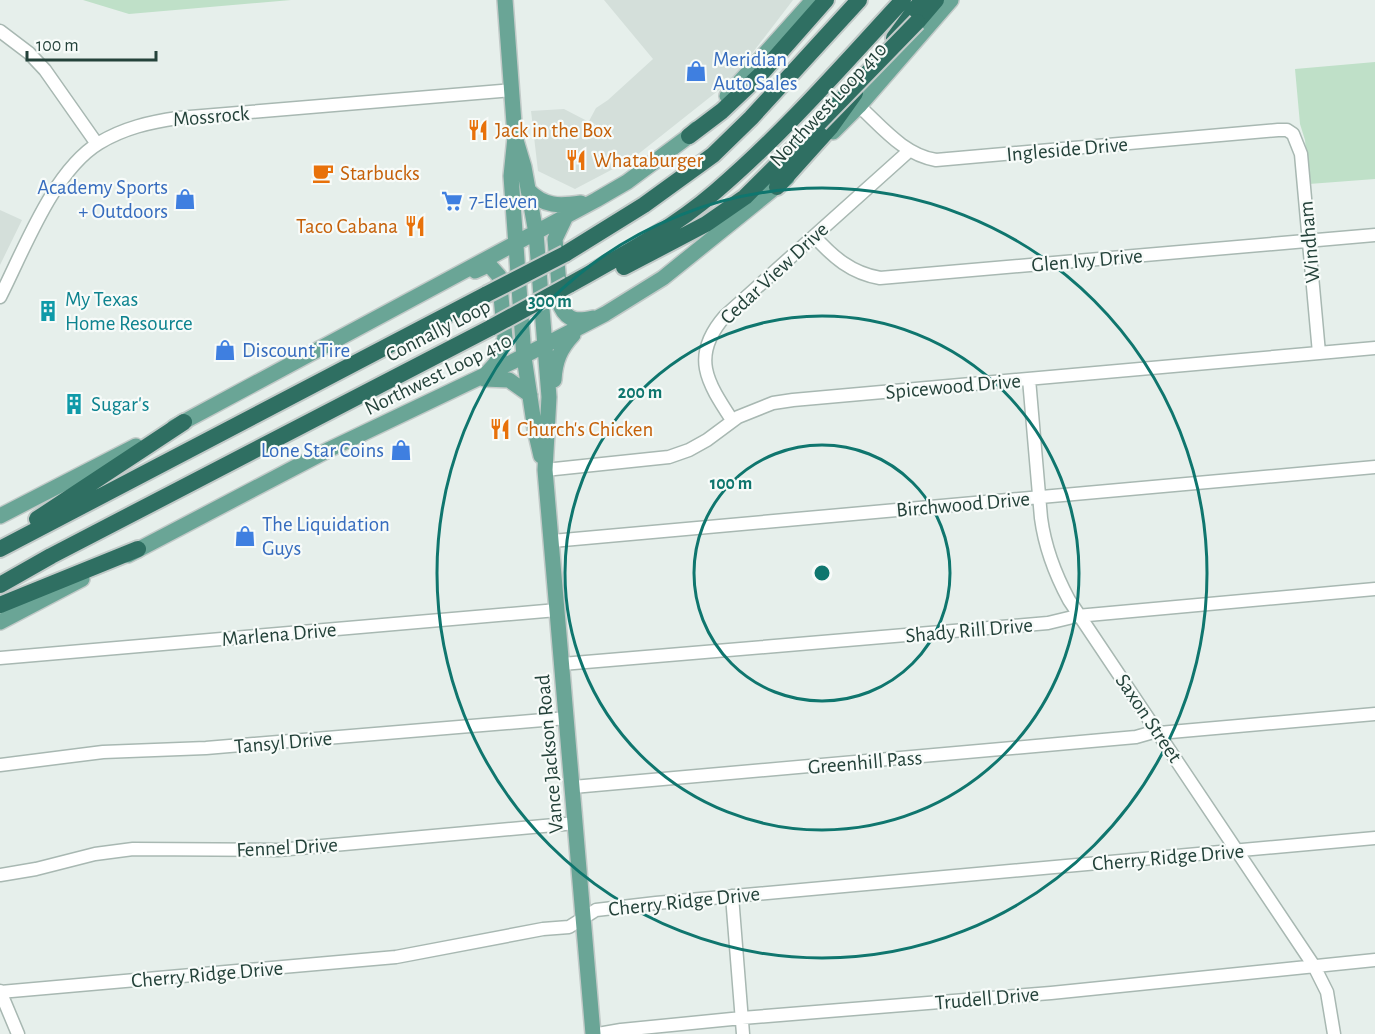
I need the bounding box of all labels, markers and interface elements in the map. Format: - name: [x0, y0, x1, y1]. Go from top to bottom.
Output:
- scale bar: [27, 24, 156, 62]
- text: 100 m: [36, 37, 79, 55]
- street label: Northwest Loop 410: [766, 38, 891, 170]
- place label: Meridian Auto Sales: [713, 49, 797, 94]
- shop icon: Meridian Auto Sales: [684, 59, 708, 83]
- street label: Mossrock: [172, 103, 251, 130]
- restaurant icon: Jack in the Box: [466, 118, 490, 142]
- place label: Jack in the Box: [495, 120, 612, 141]
- street label: Ingleside Drive: [1005, 134, 1129, 165]
- restaurant icon: Whataburger: [564, 148, 588, 172]
- place label: Whataburger: [593, 150, 704, 171]
- cafe icon: Starbucks: [311, 161, 335, 185]
- place label: Starbucks: [340, 163, 420, 184]
- place label: Academy Sports + Outdoors: [37, 177, 168, 222]
- shop icon: Academy Sports + Outdoors: [173, 187, 197, 211]
- supermarket icon: 7-Eleven: [440, 189, 464, 213]
- place label: 7-Eleven: [469, 191, 538, 212]
- street label: Windham: [1295, 200, 1324, 284]
- restaurant icon: Taco Cabana: [403, 214, 427, 238]
- place label: Taco Cabana: [296, 216, 398, 237]
- street label: Cedar View Drive: [716, 218, 832, 328]
- street label: Glen Ivy Drive: [1031, 245, 1144, 276]
- place label: My Texas Home Resource: [65, 289, 193, 334]
- text: 300 m: [528, 293, 572, 311]
- street label: Connally Loop: [383, 295, 494, 366]
- building icon: My Texas Home Resource: [36, 299, 60, 323]
- street label: Northwest Loop 410: [361, 330, 515, 419]
- shop icon: Discount Tire: [213, 338, 237, 362]
- place label: Discount Tire: [242, 340, 350, 361]
- street label: Spicewood Drive: [884, 370, 1022, 403]
- text: 200 m: [618, 384, 662, 402]
- building icon: Sugar's: [62, 392, 86, 416]
- place label: Sugar's: [91, 394, 150, 415]
- restaurant icon: Church's Chicken: [488, 417, 512, 441]
- place label: Church's Chicken: [517, 419, 653, 440]
- shop icon: Lone Star Coins: [389, 438, 413, 462]
- place label: Lone Star Coins: [261, 440, 384, 461]
- text: 100 m: [710, 475, 752, 493]
- street label: Birchwood Drive: [895, 488, 1031, 521]
- place label: The Liquidation Guys: [262, 514, 390, 559]
- shop icon: The Liquidation Guys: [233, 524, 257, 548]
- centre of rings: [812, 563, 832, 583]
- street label: Shady Rill Drive: [904, 614, 1034, 647]
- street label: Marlena Drive: [221, 619, 337, 650]
- street label: Saxon Street: [1111, 670, 1186, 767]
- street label: Vance Jackson Road: [532, 673, 567, 834]
- street label: Tansyl Drive: [233, 728, 333, 757]
- street label: Greenhill Pass: [807, 747, 923, 778]
- street label: Fennel Drive: [236, 834, 338, 861]
- street label: Cherry Ridge Drive: [1091, 840, 1245, 875]
- street label: Cherry Ridge Drive: [607, 883, 761, 920]
- street label: Cherry Ridge Drive: [130, 957, 284, 992]
- street label: Trudell Drive: [934, 983, 1040, 1014]

